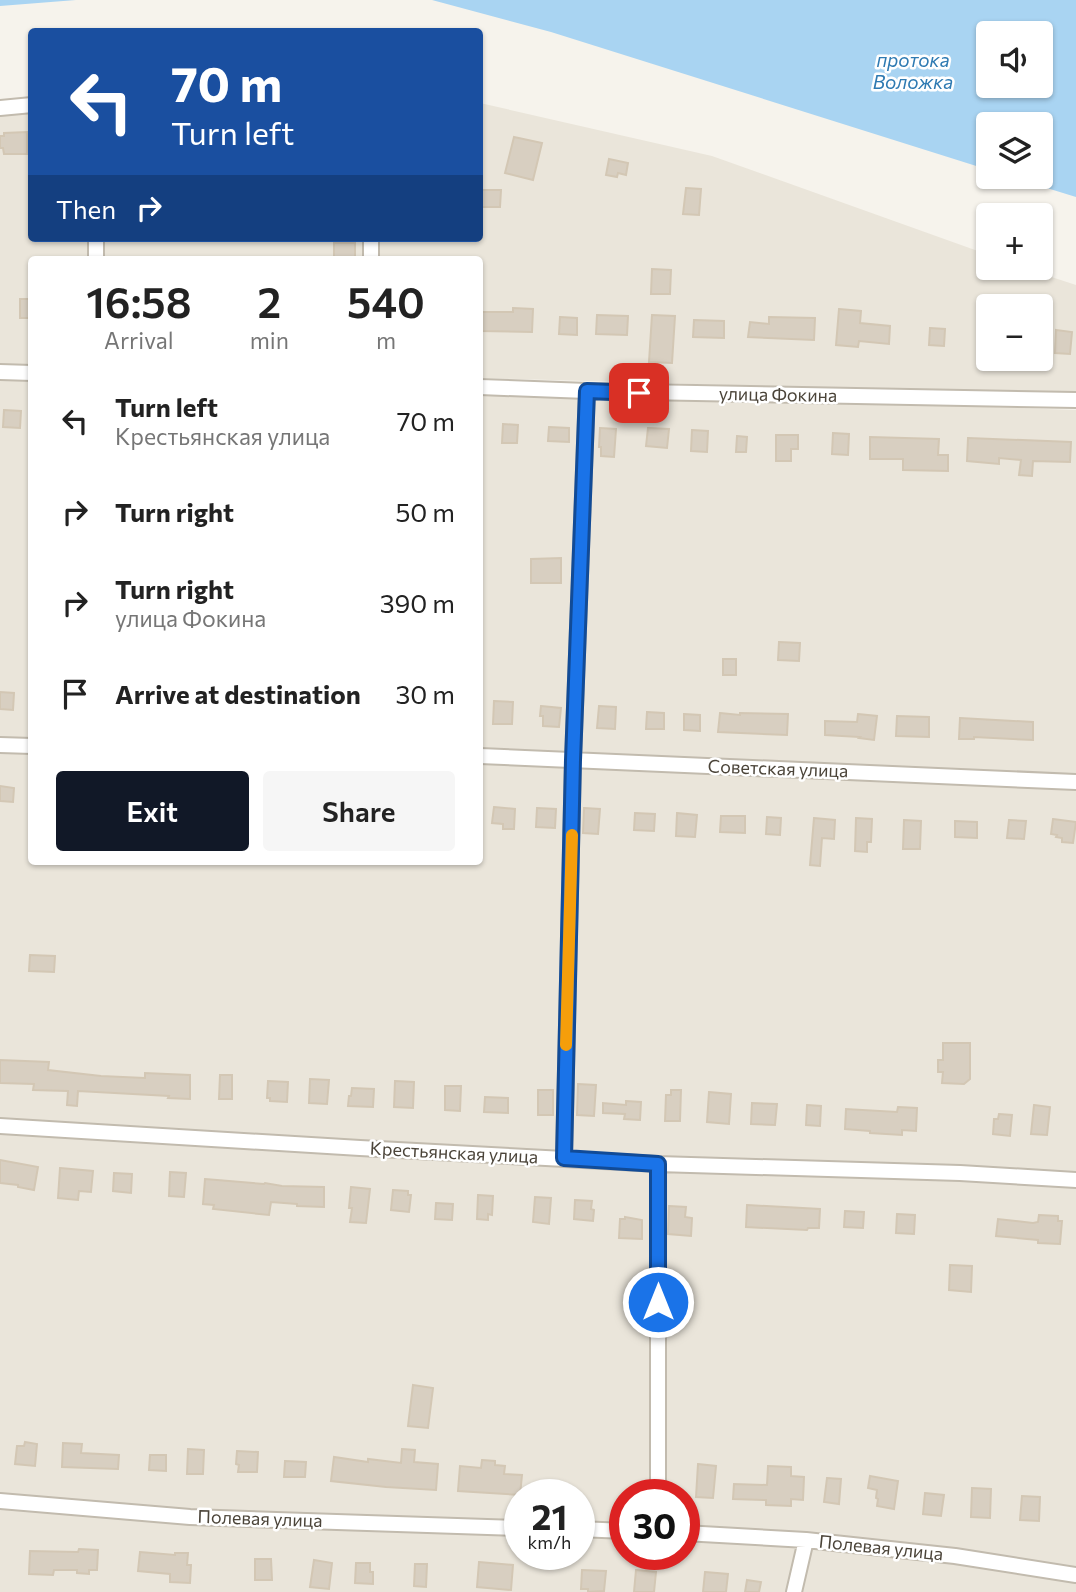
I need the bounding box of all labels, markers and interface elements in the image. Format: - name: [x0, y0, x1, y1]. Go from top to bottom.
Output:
- map controls: [976, 21, 1053, 371]
- button: sound: [976, 21, 1053, 98]
- water label: протока Воложка: [873, 48, 953, 93]
- text: 70 m: [171, 52, 282, 112]
- icon: left: [56, 56, 147, 147]
- text: Turn left: [171, 112, 295, 152]
- button: layers: [976, 112, 1053, 189]
- icon: right: [130, 189, 168, 227]
- text: Then: [56, 193, 116, 224]
- button: +: [976, 203, 1053, 280]
- text: 16:58: [86, 275, 192, 327]
- text: 2: [257, 275, 281, 327]
- text: 540: [347, 275, 425, 327]
- button: −: [976, 294, 1053, 371]
- text: Arrival: [104, 326, 174, 354]
- text: min: [250, 326, 289, 354]
- text: m: [376, 326, 396, 354]
- pin: [609, 363, 669, 423]
- icon: arrive: [620, 374, 658, 412]
- street label: улица Фокина: [719, 382, 837, 406]
- text: Turn left: [115, 391, 218, 422]
- icon: left: [56, 402, 94, 440]
- text: 70 m: [397, 405, 455, 436]
- text: Крестьянская улица: [115, 422, 330, 450]
- icon: right: [56, 493, 94, 531]
- text: Turn right: [115, 496, 234, 527]
- text: 50 m: [395, 496, 455, 527]
- text: Turn right: [115, 573, 234, 604]
- icon: right: [56, 584, 94, 622]
- text: 390 m: [380, 587, 455, 618]
- text: улица Фокина: [115, 604, 266, 632]
- icon: arrive: [56, 675, 94, 713]
- text: Arrive at destination: [115, 678, 361, 709]
- text: 30 m: [396, 678, 455, 709]
- street label: Советская улица: [707, 755, 849, 781]
- button: Exit: [56, 771, 249, 851]
- button: Share: [263, 771, 455, 851]
- street label: Крестьянская улица: [369, 1137, 539, 1167]
- position arrow: [621, 1265, 695, 1339]
- speed limit sign: 30: [609, 1479, 700, 1570]
- text: 21: [532, 1494, 567, 1537]
- street label: Полевая улица: [197, 1505, 323, 1531]
- street label: Полевая улица: [818, 1530, 944, 1564]
- text: km/h: [528, 1531, 571, 1553]

